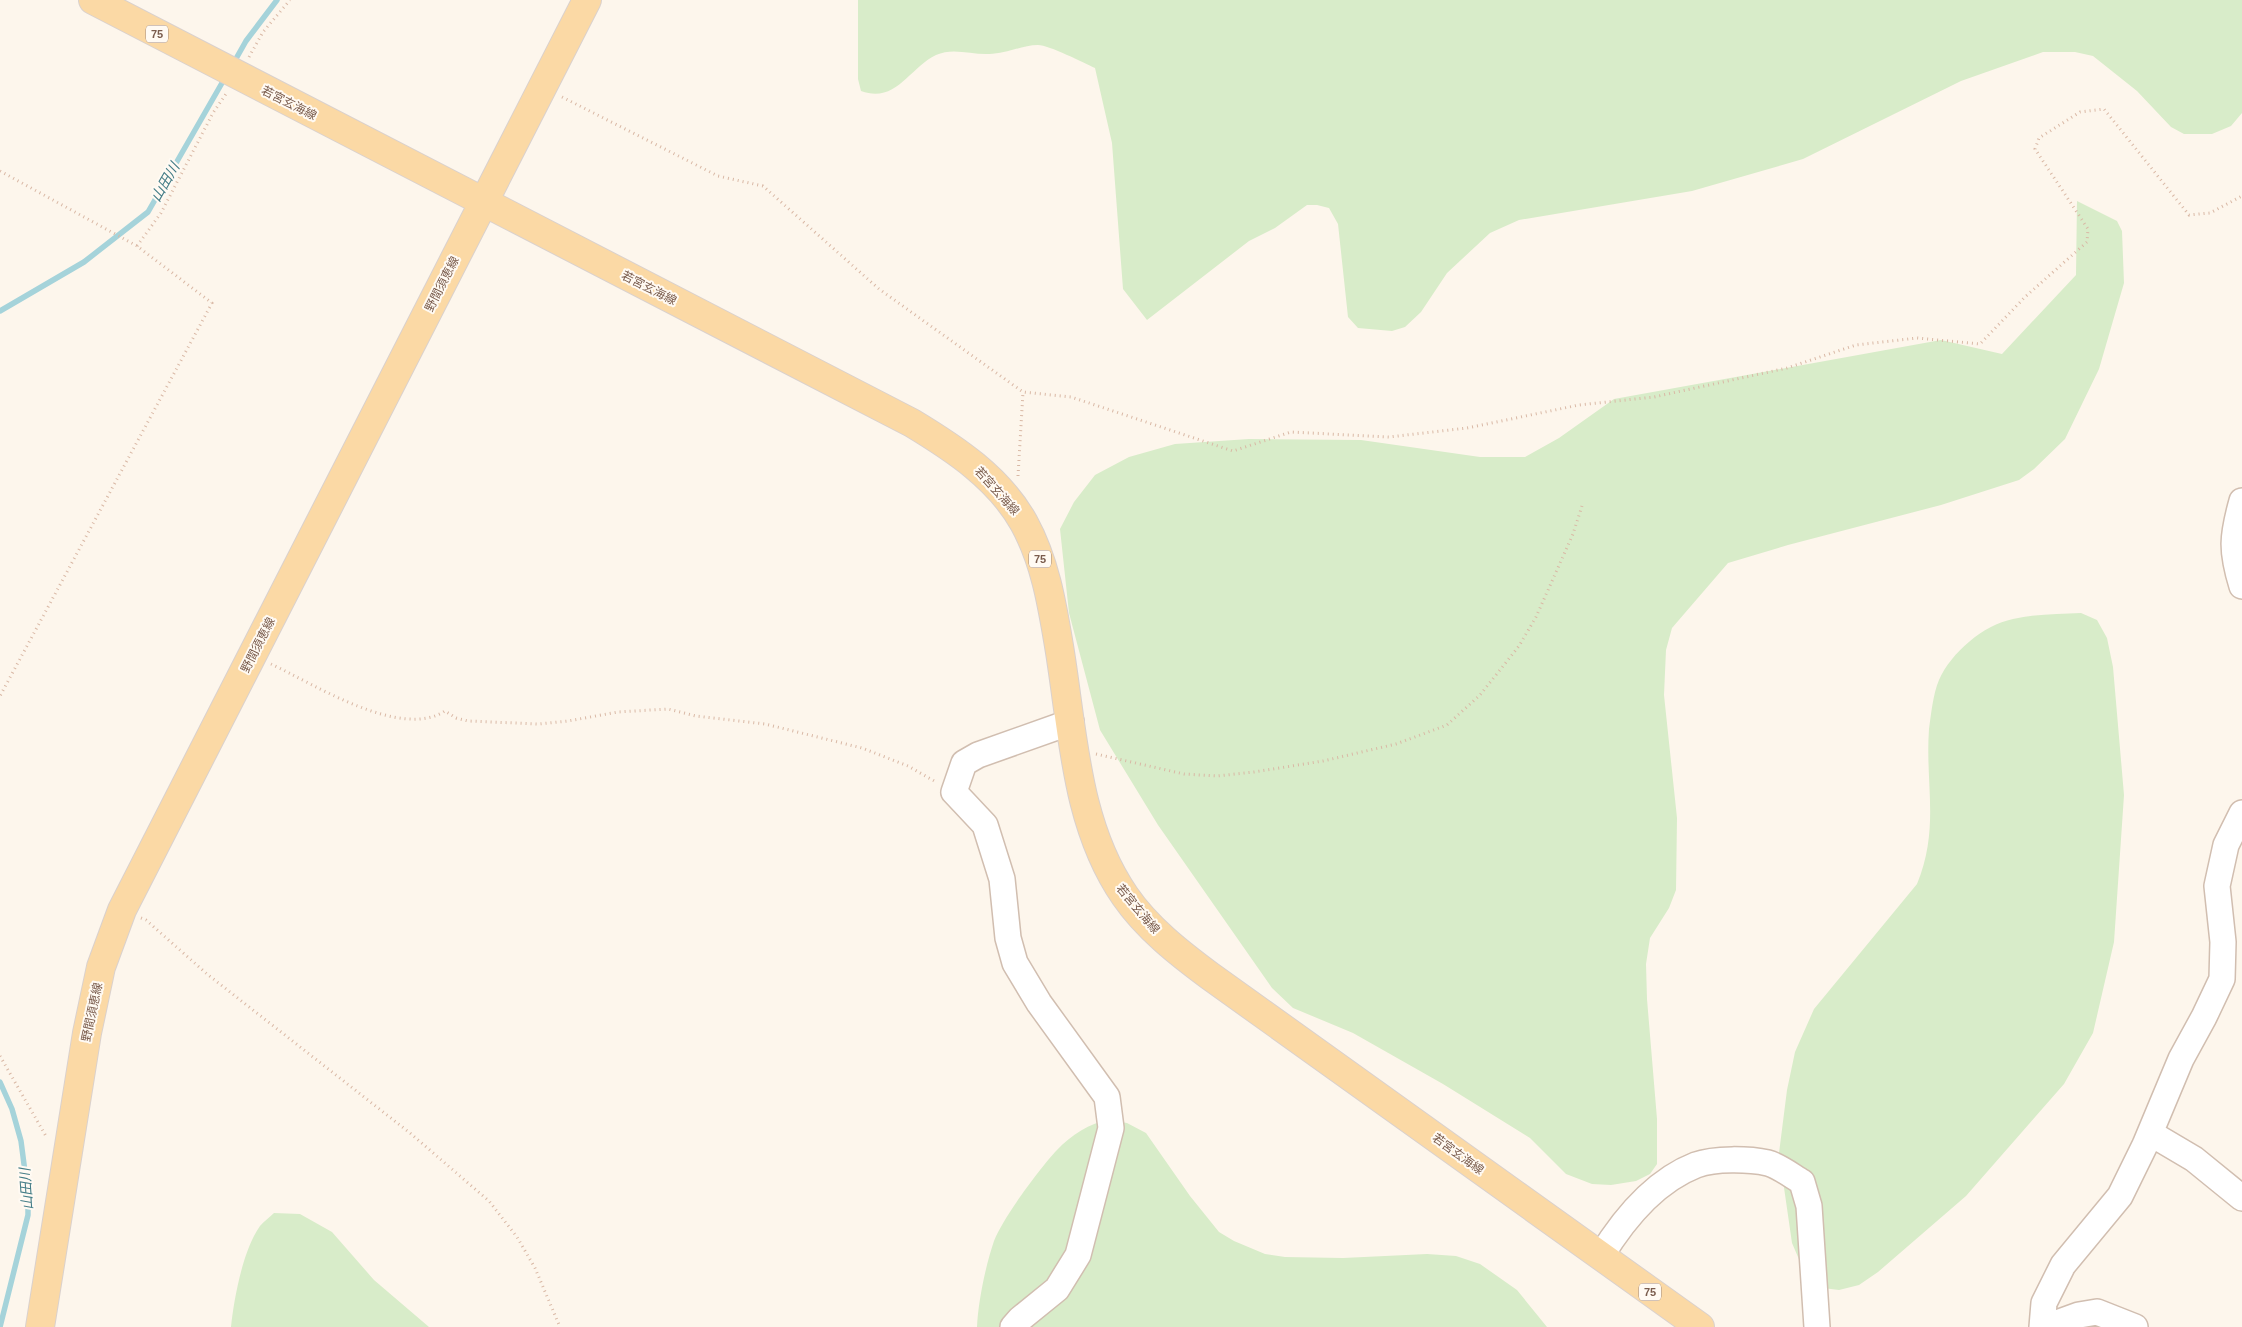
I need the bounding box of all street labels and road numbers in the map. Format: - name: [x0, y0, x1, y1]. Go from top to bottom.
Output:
- road number: 75: [146, 26, 168, 42]
- street label: 若宮玄海線: [259, 83, 319, 123]
- street label: 野間須恵線: [422, 254, 462, 314]
- street label: 若宮玄海線: [619, 268, 679, 308]
- street label: 若宮玄海線: [972, 464, 1022, 518]
- road number: 75: [1029, 550, 1051, 568]
- street label: 野間須恵線: [238, 615, 278, 675]
- street label: 若宮玄海線: [1113, 882, 1163, 936]
- street label: 野間須恵線: [79, 981, 105, 1043]
- street label: 若宮玄海線: [1430, 1131, 1486, 1177]
- road number: 75: [1639, 1284, 1661, 1300]

